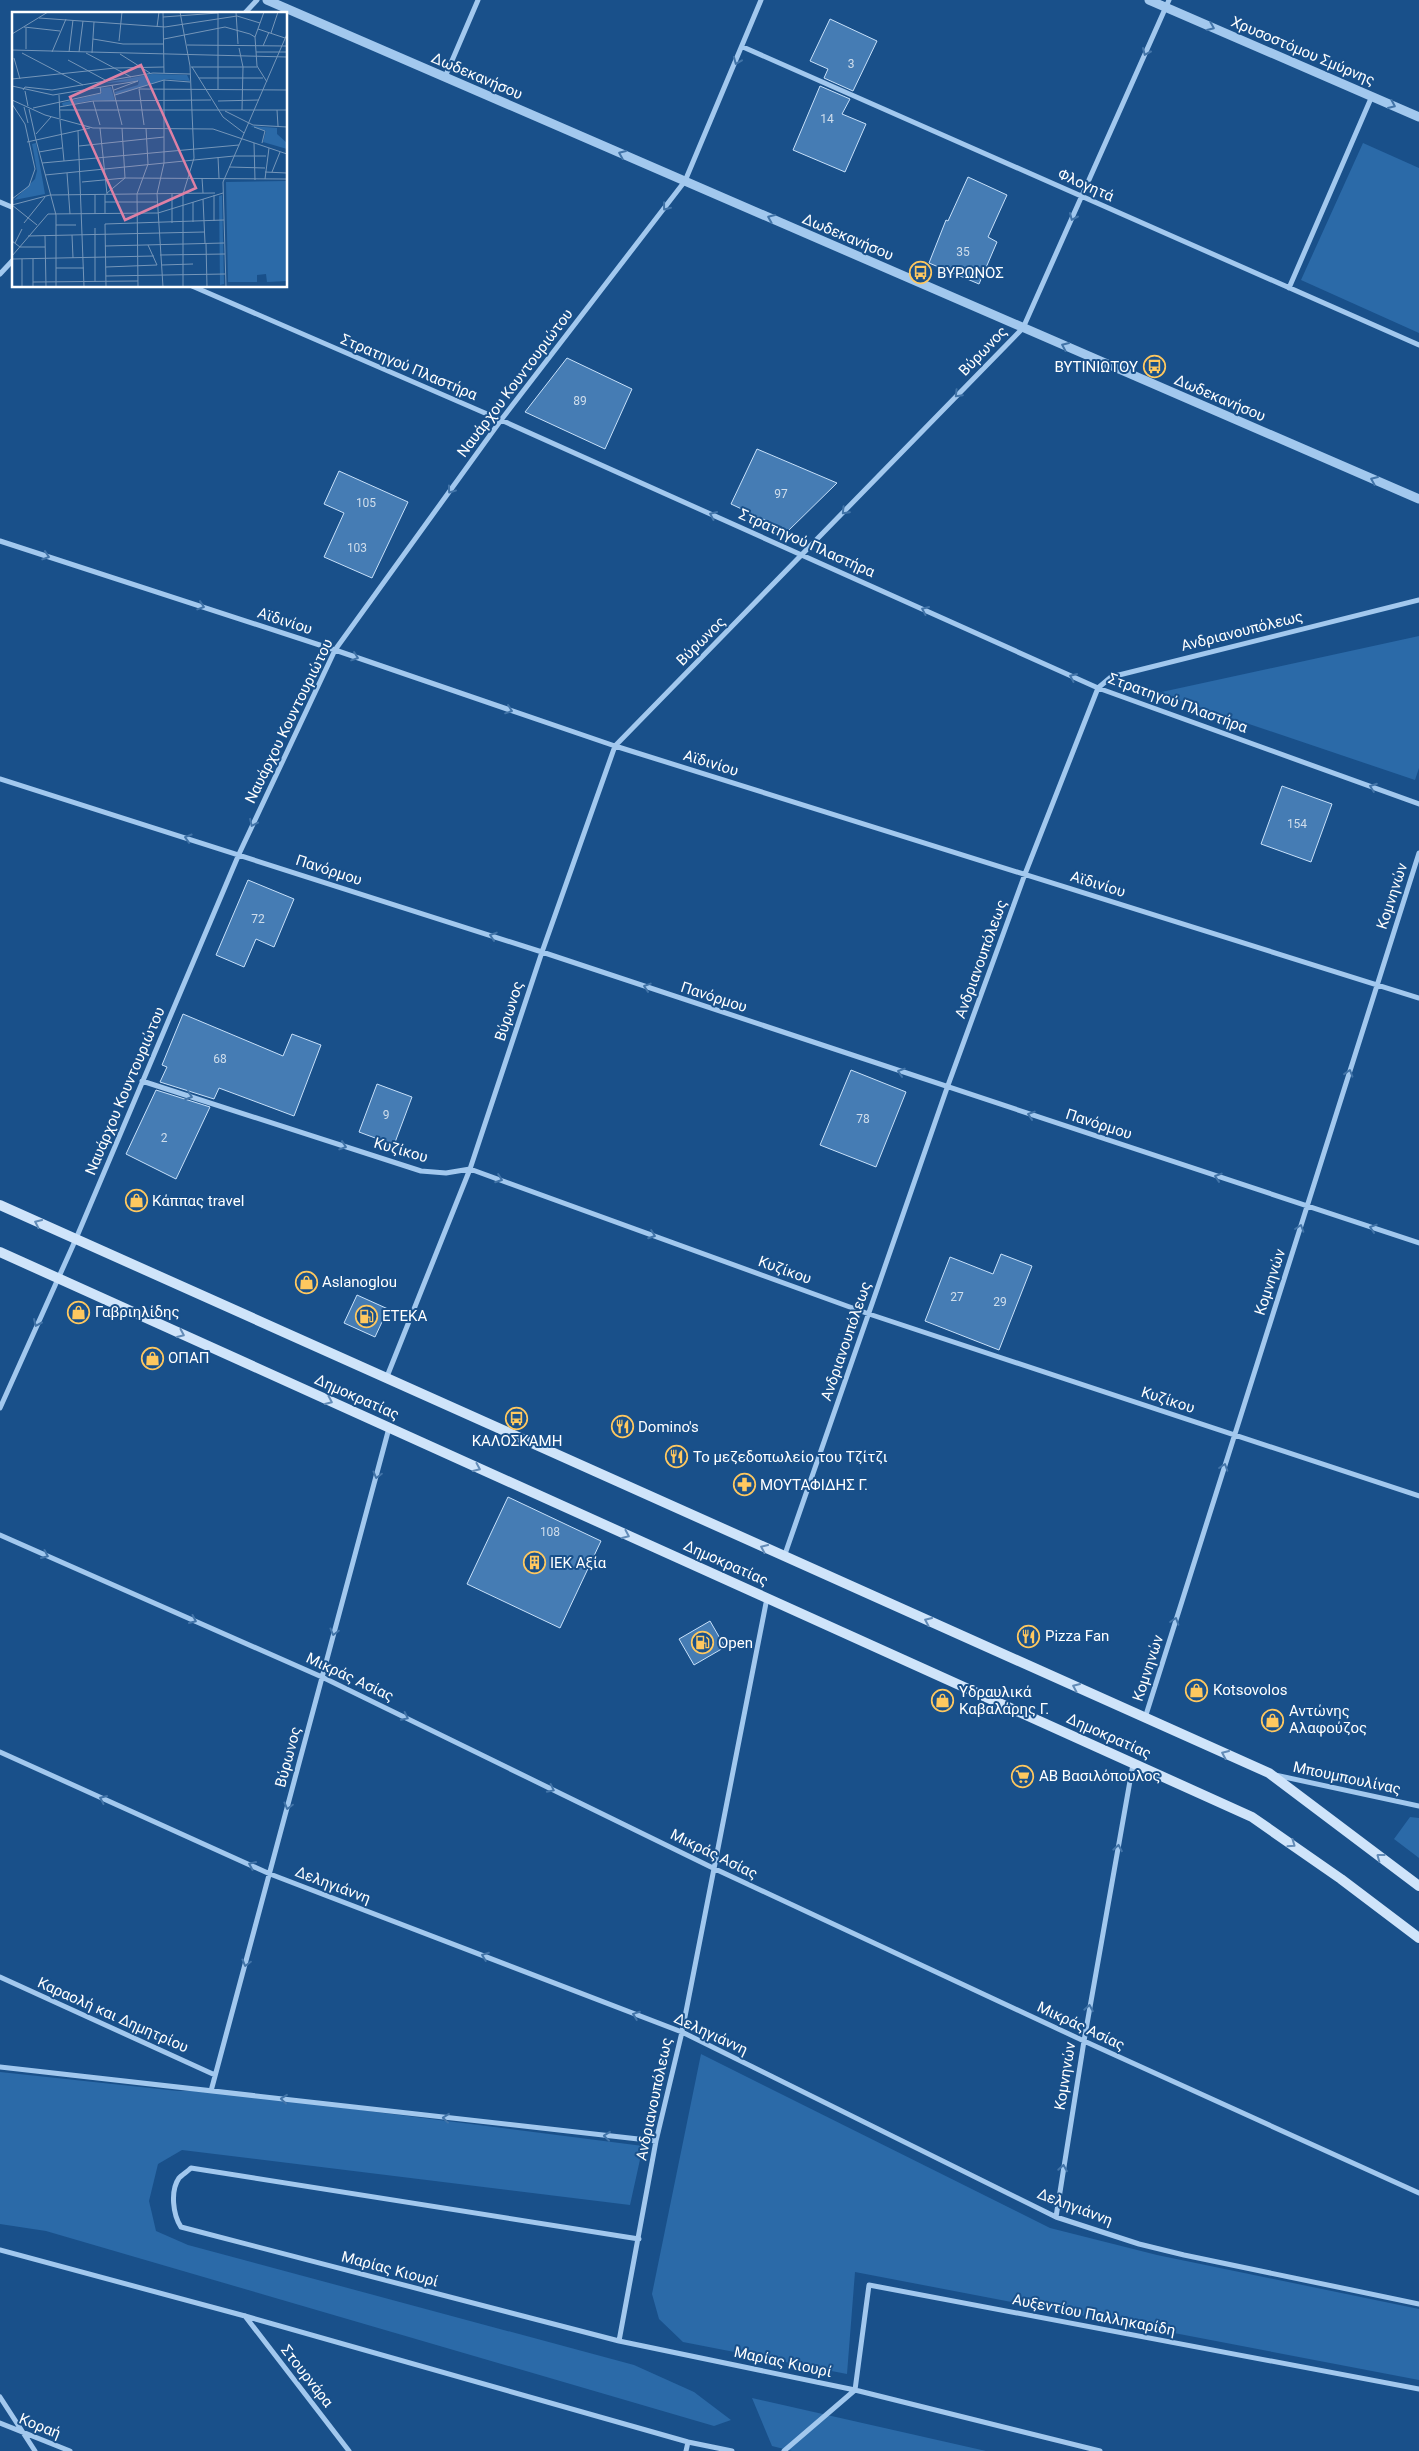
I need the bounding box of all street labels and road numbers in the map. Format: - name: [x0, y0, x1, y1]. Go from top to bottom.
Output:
- street label: Χρυσοστόμου Σμύρνης: [1228, 13, 1378, 89]
- street label: Δωδεκανήσου: [429, 49, 525, 103]
- street label: Φλογητά: [1055, 165, 1117, 206]
- street label: Δωδεκανήσου: [800, 210, 896, 264]
- street label: Ναυάρχου Κουντουριώτου: [453, 305, 577, 461]
- street label: Βύρωνος: [955, 322, 1011, 380]
- street label: Στρατηγού Πλαστήρα: [338, 330, 481, 404]
- street label: Δωδεκανήσου: [1172, 371, 1268, 425]
- street label: Στρατηγού Πλαστήρα: [736, 505, 878, 581]
- street label: Αϊδινίου: [255, 604, 315, 638]
- street label: Ανδριανουπόλεως: [1179, 607, 1305, 655]
- street label: Βύρωνος: [673, 613, 729, 669]
- street label: Ναυάρχου Κουντουριώτου: [241, 636, 337, 806]
- street label: Στρατηγού Πλαστήρα: [1106, 669, 1251, 737]
- street label: Αϊδινίου: [681, 746, 741, 780]
- street label: Πανόρμου: [294, 851, 364, 889]
- street label: Κομνηνών: [1373, 860, 1411, 932]
- street label: Αϊδινίου: [1068, 867, 1128, 901]
- street label: Ανδριανουπόλεως: [951, 897, 1011, 1021]
- street label: Πανόρμου: [679, 978, 749, 1016]
- street label: Βύρωνος: [491, 979, 527, 1043]
- street label: Ναυάρχου Κουντουριώτου: [81, 1004, 169, 1178]
- street label: Πανόρμου: [1064, 1105, 1134, 1143]
- street label: Κυζίκου: [372, 1134, 430, 1166]
- street label: Κομνηνών: [1251, 1246, 1289, 1318]
- street label: Κυζίκου: [756, 1252, 814, 1288]
- street label: Ανδριανουπόλεως: [817, 1279, 875, 1403]
- street label: Δημοκρατίας: [312, 1370, 402, 1424]
- street label: Κυζίκου: [1139, 1383, 1197, 1417]
- street label: Δημοκρατίας: [681, 1536, 771, 1590]
- street label: Κομνηνών: [1129, 1632, 1167, 1704]
- street label: Μικράς Ασίας: [303, 1649, 397, 1705]
- street label: Δημοκρατίας: [1064, 1709, 1154, 1763]
- street label: Βύρωνος: [271, 1725, 305, 1789]
- street label: Μπουμπουλίνας: [1291, 1758, 1403, 1798]
- street label: Μικράς Ασίας: [667, 1825, 761, 1883]
- street label: Δεληγιάννη: [293, 1862, 373, 1908]
- street label: Καραολή και Δημητρίου: [35, 1974, 191, 2056]
- street label: Μικράς Ασίας: [1034, 1998, 1128, 2054]
- street label: Δεληγιάννη: [671, 2009, 751, 2059]
- street label: Ανδριανουπόλεως: [632, 2036, 676, 2162]
- street label: Κομνηνών: [1051, 2041, 1079, 2111]
- street label: Δεληγιάννη: [1035, 2184, 1115, 2230]
- street label: Μαρίας Κιουρί: [340, 2247, 441, 2291]
- street label: Αυξεντίου Παλληκαρίδη: [1011, 2290, 1177, 2340]
- street label: Στουρνάρα: [277, 2341, 337, 2411]
- street label: Μαρίας Κιουρί: [732, 2343, 834, 2381]
- street label: Κοραή: [17, 2410, 63, 2442]

